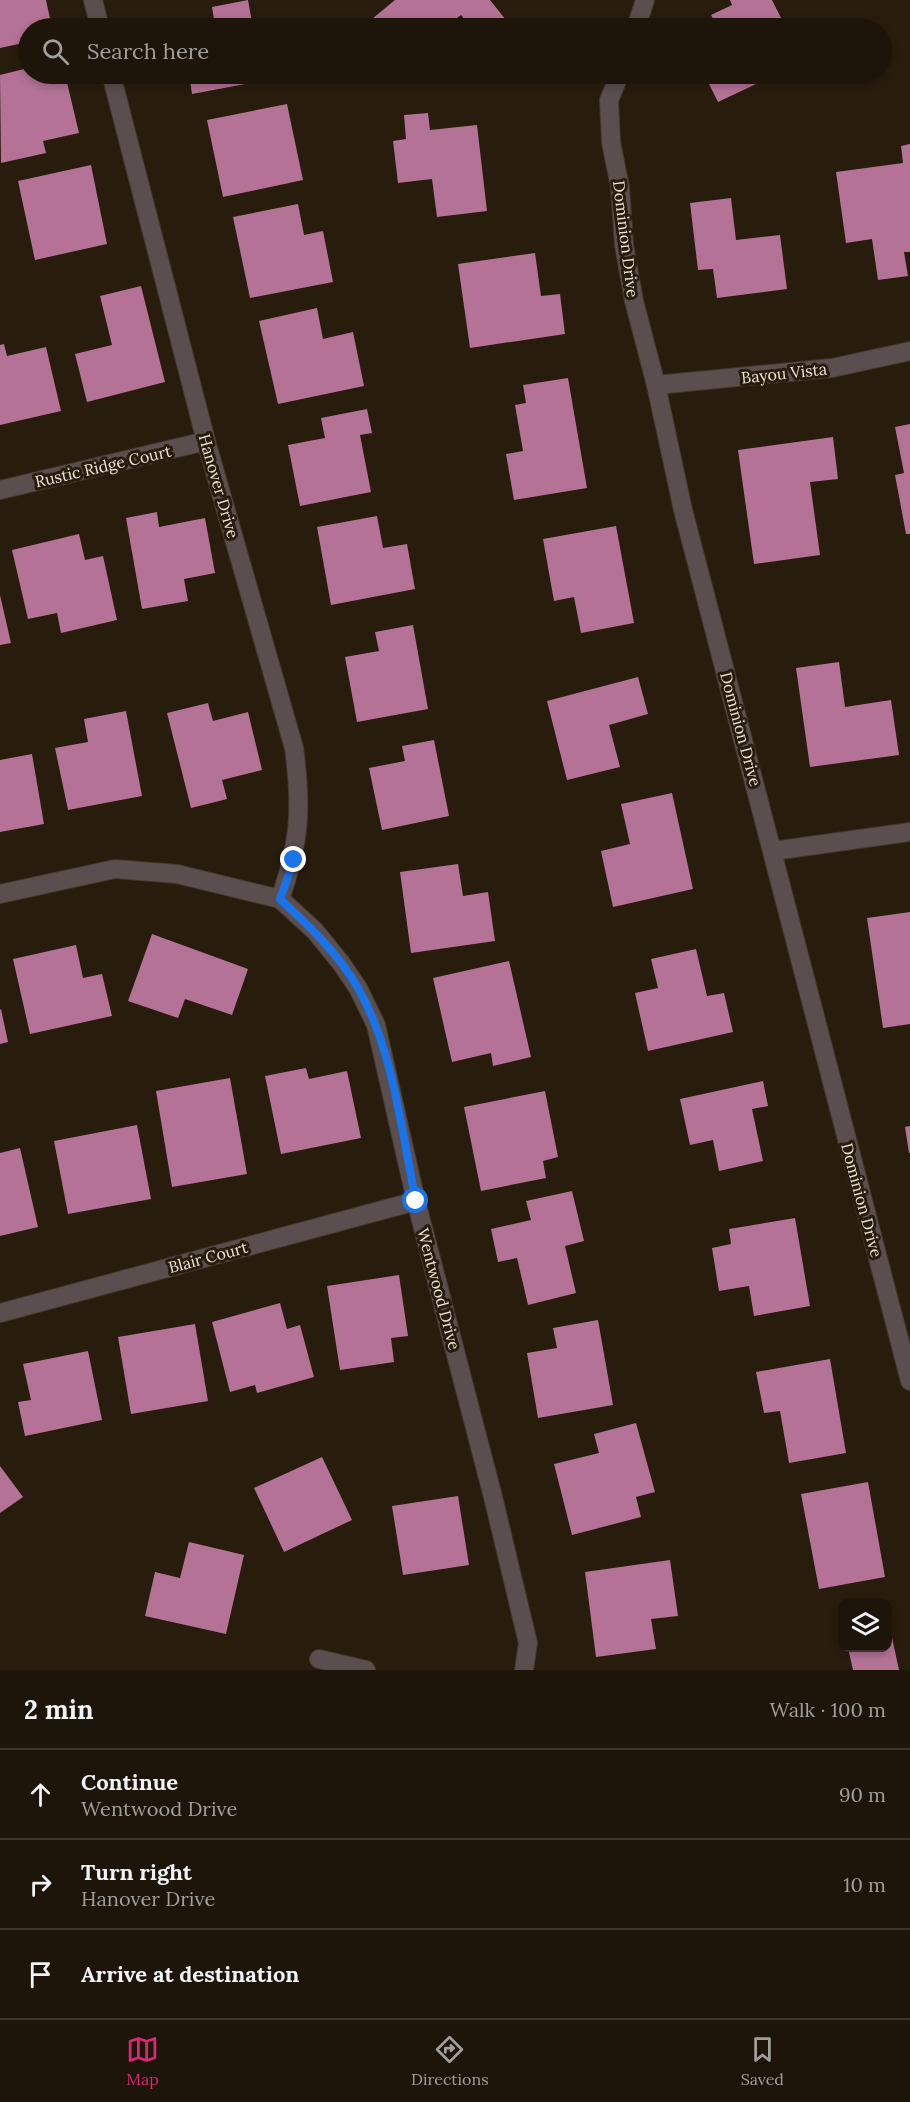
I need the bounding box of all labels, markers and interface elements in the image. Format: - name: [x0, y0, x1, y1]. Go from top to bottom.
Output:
- search box: [18, 18, 892, 84]
- icon: search: [39, 35, 72, 68]
- text: Search here: [87, 37, 209, 65]
- street label: Dominion Drive: [609, 179, 643, 299]
- street label: Bayou Vista: [740, 359, 828, 387]
- street label: Hanover Drive: [195, 432, 244, 541]
- street label: Rustic Ridge Court: [33, 440, 174, 491]
- street label: Dominion Drive: [716, 670, 766, 789]
- route end: [280, 846, 306, 872]
- street label: Dominion Drive: [837, 1141, 887, 1260]
- route start: [402, 1187, 428, 1213]
- street label: Wentwood Drive: [413, 1226, 465, 1352]
- street label: Blair Court: [166, 1237, 251, 1277]
- map controls: [838, 1598, 892, 1652]
- button: layers: [838, 1598, 892, 1652]
- text: 2 min: [24, 1693, 94, 1726]
- text: Walk · 100 m: [770, 1697, 886, 1722]
- text: Continue: [81, 1768, 178, 1796]
- icon: ahead: [24, 1778, 57, 1811]
- text: 90 m: [839, 1782, 886, 1807]
- text: Wentwood Drive: [81, 1796, 237, 1821]
- text: Turn right: [81, 1858, 192, 1886]
- icon: right: [24, 1868, 57, 1901]
- text: 10 m: [843, 1872, 886, 1897]
- text: Hanover Drive: [81, 1886, 215, 1911]
- icon: arrive: [24, 1958, 57, 1991]
- text: Arrive at destination: [81, 1960, 299, 1988]
- tab: Map: [126, 2033, 159, 2089]
- tab: Directions: [411, 2033, 489, 2089]
- tab: Saved: [741, 2033, 784, 2089]

